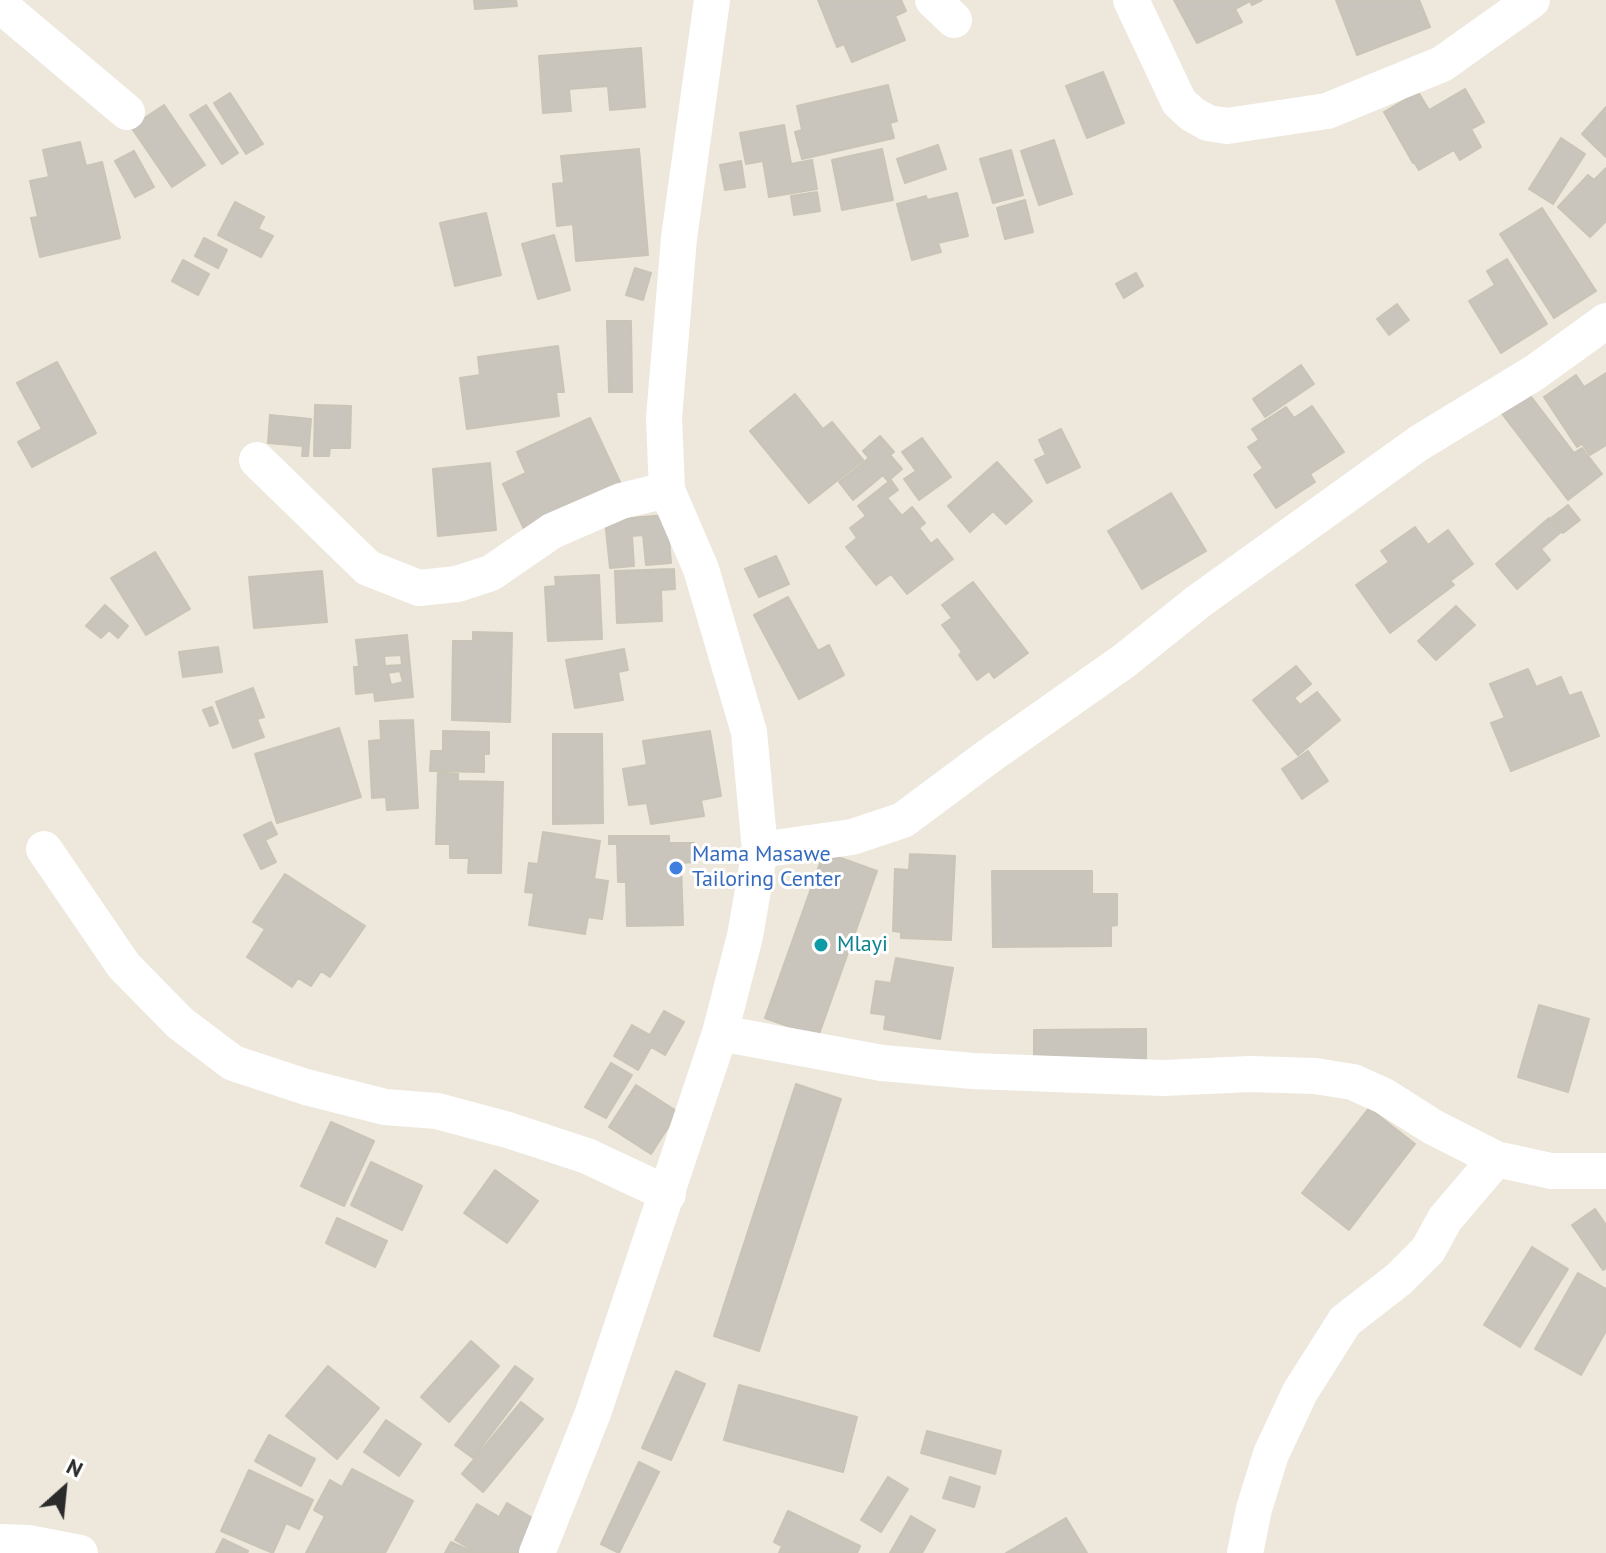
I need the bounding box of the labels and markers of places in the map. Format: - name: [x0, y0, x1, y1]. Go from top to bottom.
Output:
- place label: Mama Masawe Tailoring Center: [692, 842, 841, 894]
- marker: Mama Masawe Tailoring Center: [667, 859, 685, 877]
- place label: Mlayi: [837, 932, 888, 958]
- marker: Mlayi: [812, 936, 830, 954]

